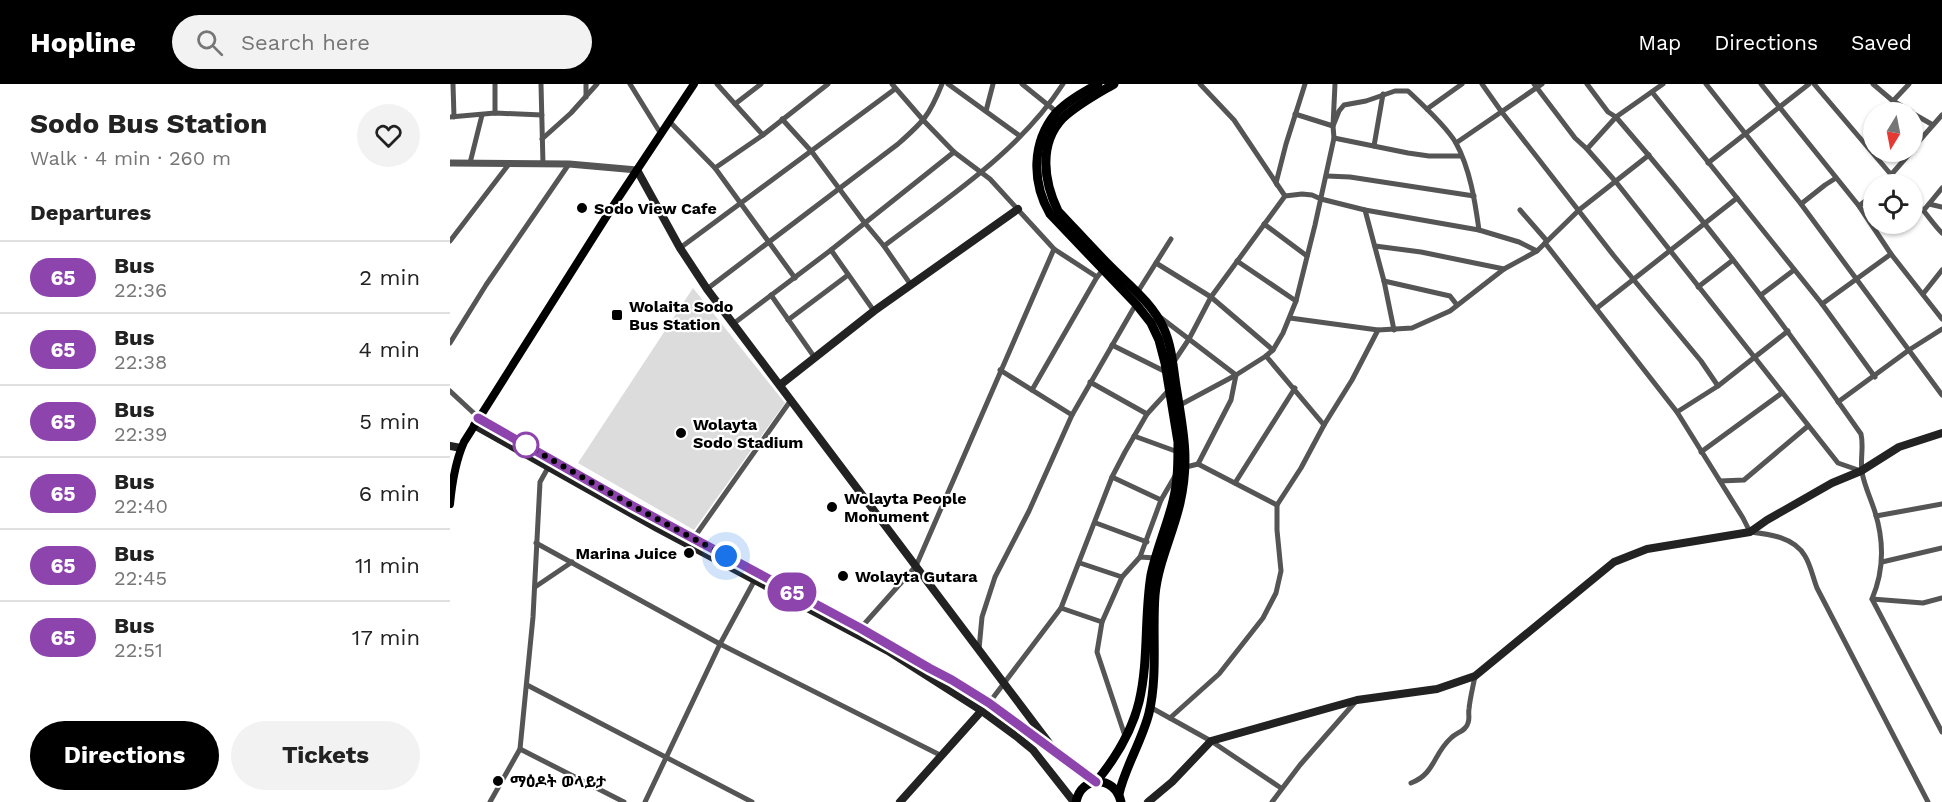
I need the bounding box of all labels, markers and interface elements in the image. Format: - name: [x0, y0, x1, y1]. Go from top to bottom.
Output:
- search box: [172, 15, 592, 69]
- text: Hopline: [30, 26, 136, 59]
- icon: search: [193, 26, 226, 59]
- text: Search here: [241, 30, 370, 55]
- text: Map: [1638, 30, 1681, 55]
- text: Directions: [1714, 30, 1818, 55]
- text: Saved: [1851, 30, 1912, 55]
- north arrow: [1863, 102, 1923, 162]
- map controls: [1863, 102, 1923, 234]
- button: heart: [357, 104, 420, 167]
- text: Sodo Bus Station: [30, 107, 267, 140]
- text: Walk · 4 min · 260 m: [30, 146, 231, 170]
- button: locate: [1863, 174, 1923, 234]
- place label: Sodo View Cafe: [594, 199, 717, 218]
- text: Departures: [30, 200, 151, 225]
- marker: Sodo View Cafe: [575, 201, 589, 215]
- text: Bus: [114, 253, 154, 278]
- text: 65: [50, 265, 76, 290]
- text: 2 min: [359, 265, 420, 290]
- text: 22:36: [114, 278, 167, 302]
- place label: Wolaita Sodo Bus Station: [629, 297, 734, 334]
- marker: Wolaita Sodo Bus Station: [610, 308, 624, 322]
- text: Bus: [114, 325, 154, 350]
- text: 65: [50, 337, 76, 362]
- text: 4 min: [359, 337, 420, 362]
- text: 22:38: [114, 350, 167, 374]
- text: Bus: [114, 397, 154, 422]
- text: 65: [50, 409, 76, 434]
- text: 5 min: [359, 409, 420, 434]
- place label: Wolayta Sodo Stadium: [693, 415, 803, 452]
- text: 22:39: [114, 422, 167, 446]
- marker: Wolayta Sodo Stadium: [674, 426, 688, 440]
- unlabelled marker: [513, 432, 539, 458]
- text: Bus: [114, 469, 154, 494]
- text: 65: [50, 481, 76, 506]
- text: 6 min: [359, 481, 420, 506]
- place label: Wolayta People Monument: [844, 489, 966, 526]
- text: 22:40: [114, 494, 168, 518]
- marker: Wolayta People Monument: [825, 500, 839, 514]
- text: Bus: [114, 541, 154, 566]
- your location: [711, 541, 741, 571]
- place label: Marina Juice: [576, 544, 677, 563]
- marker: Marina Juice: [682, 546, 696, 560]
- text: 65: [50, 553, 76, 578]
- text: 11 min: [355, 553, 420, 578]
- text: 22:45: [114, 566, 167, 590]
- place label: Wolayta Gutara: [855, 567, 978, 586]
- marker: Wolayta Gutara: [836, 569, 850, 583]
- line badge: 65: [765, 572, 819, 612]
- text: 65: [779, 580, 805, 605]
- text: Bus: [114, 613, 154, 638]
- text: 65: [50, 625, 76, 650]
- text: 17 min: [352, 625, 420, 650]
- text: 22:51: [114, 638, 163, 662]
- button: Directions: [30, 721, 219, 790]
- button: Tickets: [231, 721, 420, 790]
- place label: ማዕዶት ወላይታ: [510, 772, 607, 791]
- marker: ማዕዶት ወላይታ: [491, 774, 505, 788]

